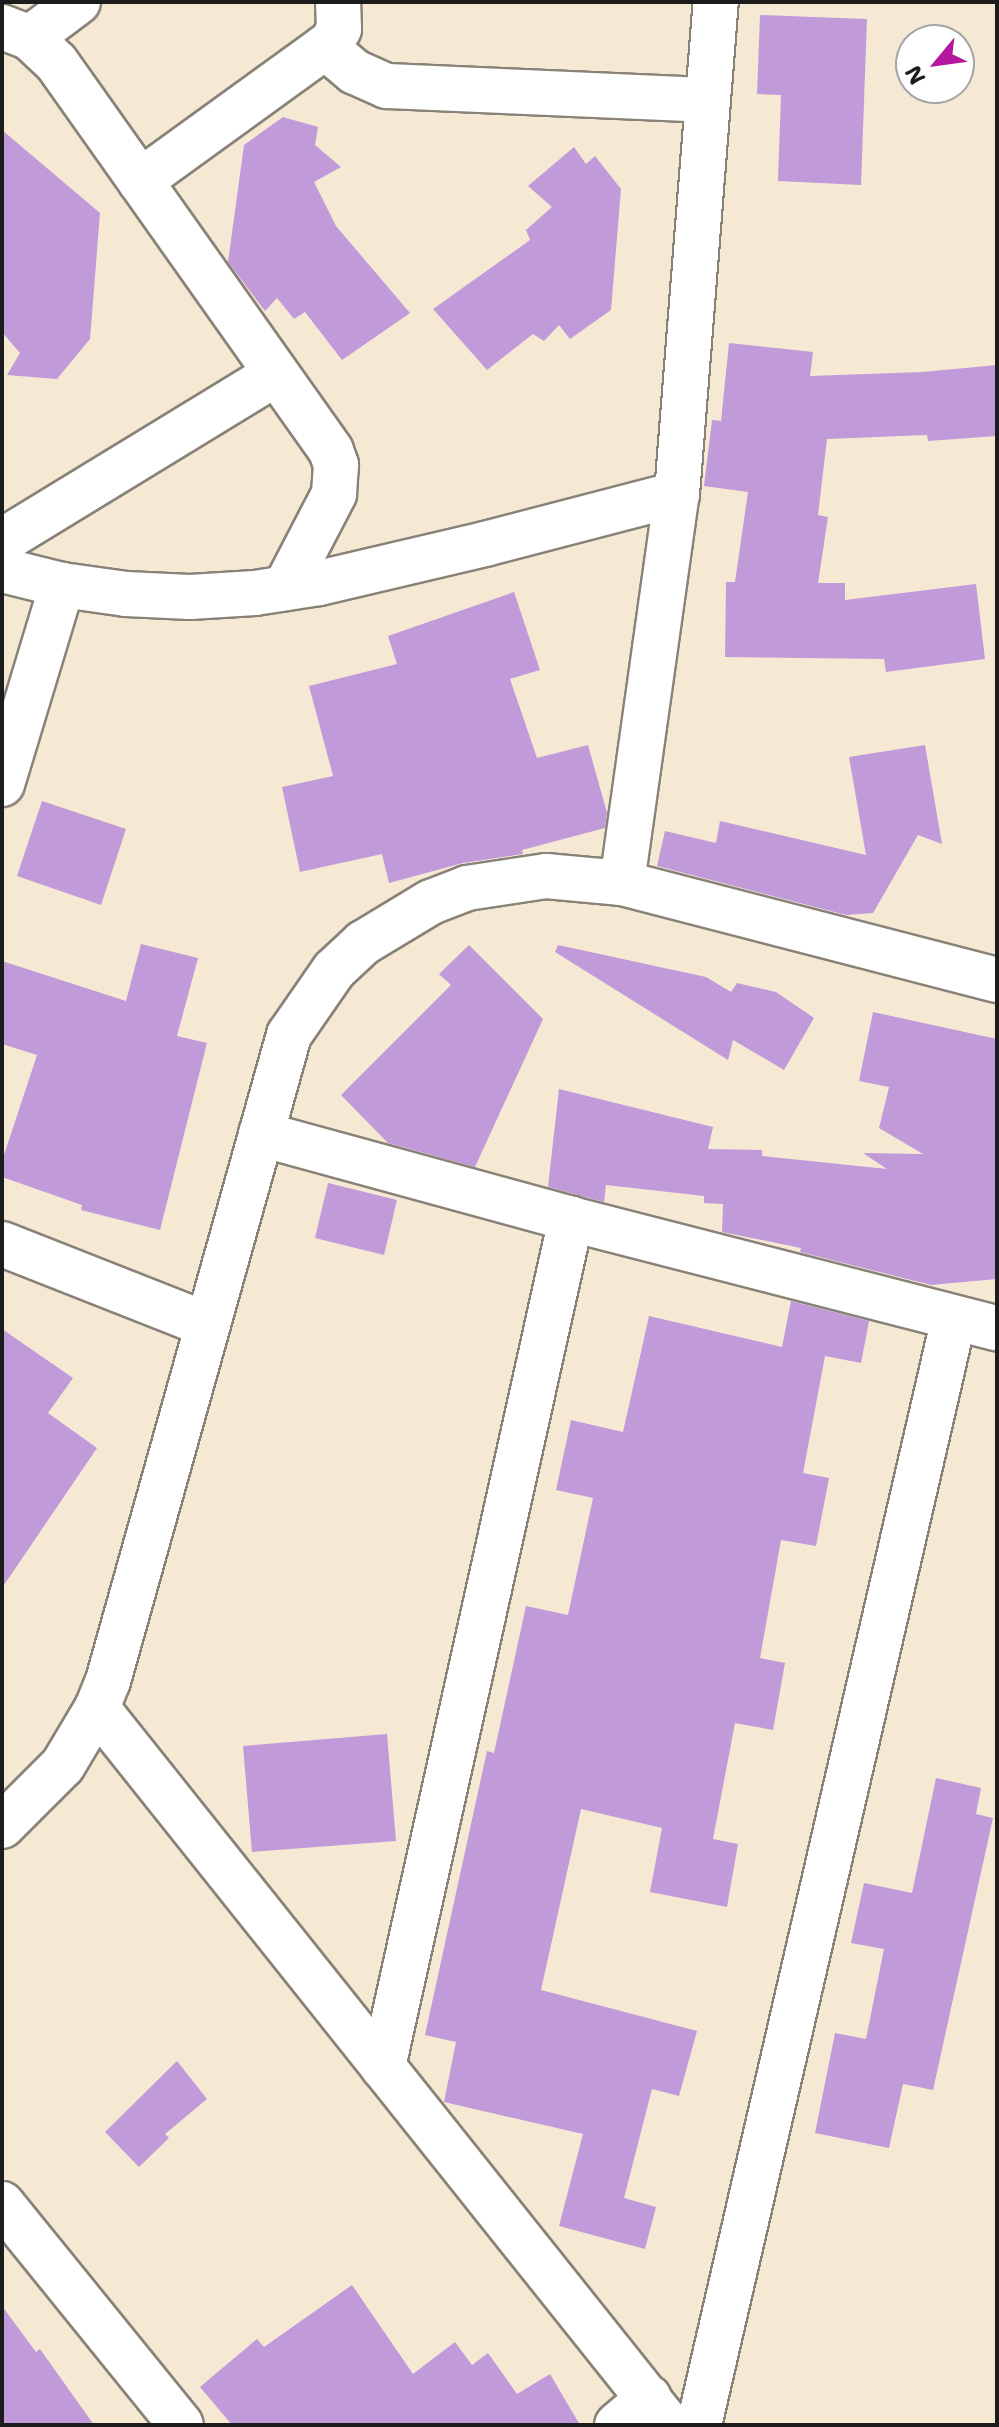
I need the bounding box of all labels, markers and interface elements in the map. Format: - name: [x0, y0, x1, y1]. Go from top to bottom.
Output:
- north arrow: [895, 24, 975, 104]
- text: N: [898, 60, 932, 90]

